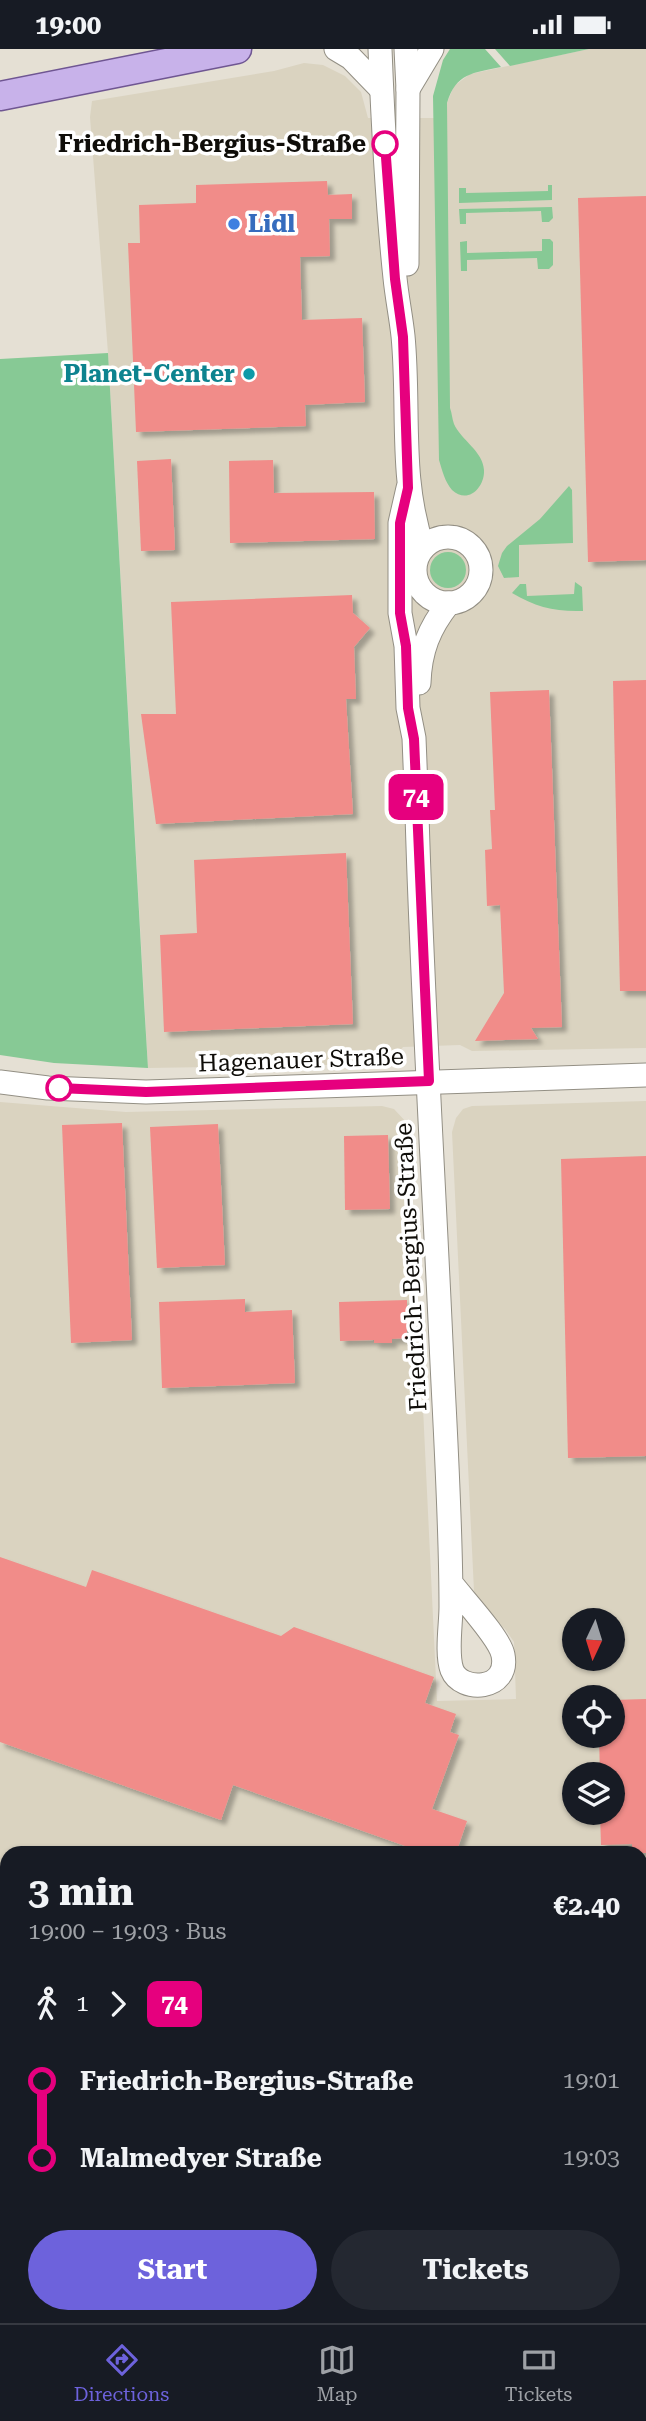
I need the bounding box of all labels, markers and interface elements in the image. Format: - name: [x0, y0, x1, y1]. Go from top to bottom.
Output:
- text: 19:00: [35, 10, 101, 40]
- place label: Friedrich-Bergius-Straße: [58, 130, 366, 158]
- marker: Friedrich-Bergius-Straße: [372, 131, 398, 157]
- place label: Lidl: [248, 210, 295, 238]
- marker: Lidl: [226, 216, 242, 232]
- place label: Planet-Center: [63, 360, 235, 388]
- marker: Planet-Center: [241, 366, 257, 382]
- line badge: 74: [384, 774, 448, 820]
- text: 74: [403, 783, 429, 811]
- street label: Hagenauer Straße: [198, 1042, 404, 1078]
- unlabelled marker: [46, 1075, 72, 1101]
- street label: Friedrich-Bergius-Straße: [389, 1122, 433, 1412]
- north arrow: [562, 1608, 625, 1671]
- map controls: [562, 1608, 625, 1825]
- button: locate: [562, 1685, 625, 1748]
- button: layers: [562, 1762, 625, 1825]
- text: 3 min: [28, 1870, 134, 1914]
- text: €2.40: [554, 1891, 620, 1921]
- text: 19:00 – 19:03 · Bus: [28, 1918, 226, 1945]
- icon: walk: [28, 1985, 66, 2023]
- icon: forward: [99, 1985, 137, 2023]
- text: 1: [76, 1990, 89, 2017]
- text: 74: [161, 1990, 188, 2018]
- text: Friedrich-Bergius-Straße: [80, 2066, 414, 2096]
- text: 19:01: [563, 2067, 620, 2094]
- text: Malmedyer Straße: [80, 2143, 322, 2173]
- text: 19:03: [563, 2144, 620, 2171]
- button: Start: [28, 2230, 317, 2310]
- button: Tickets: [331, 2230, 620, 2310]
- tab: Directions: [74, 2341, 169, 2406]
- tab: Map: [317, 2341, 357, 2406]
- tab: Tickets: [505, 2341, 572, 2406]

